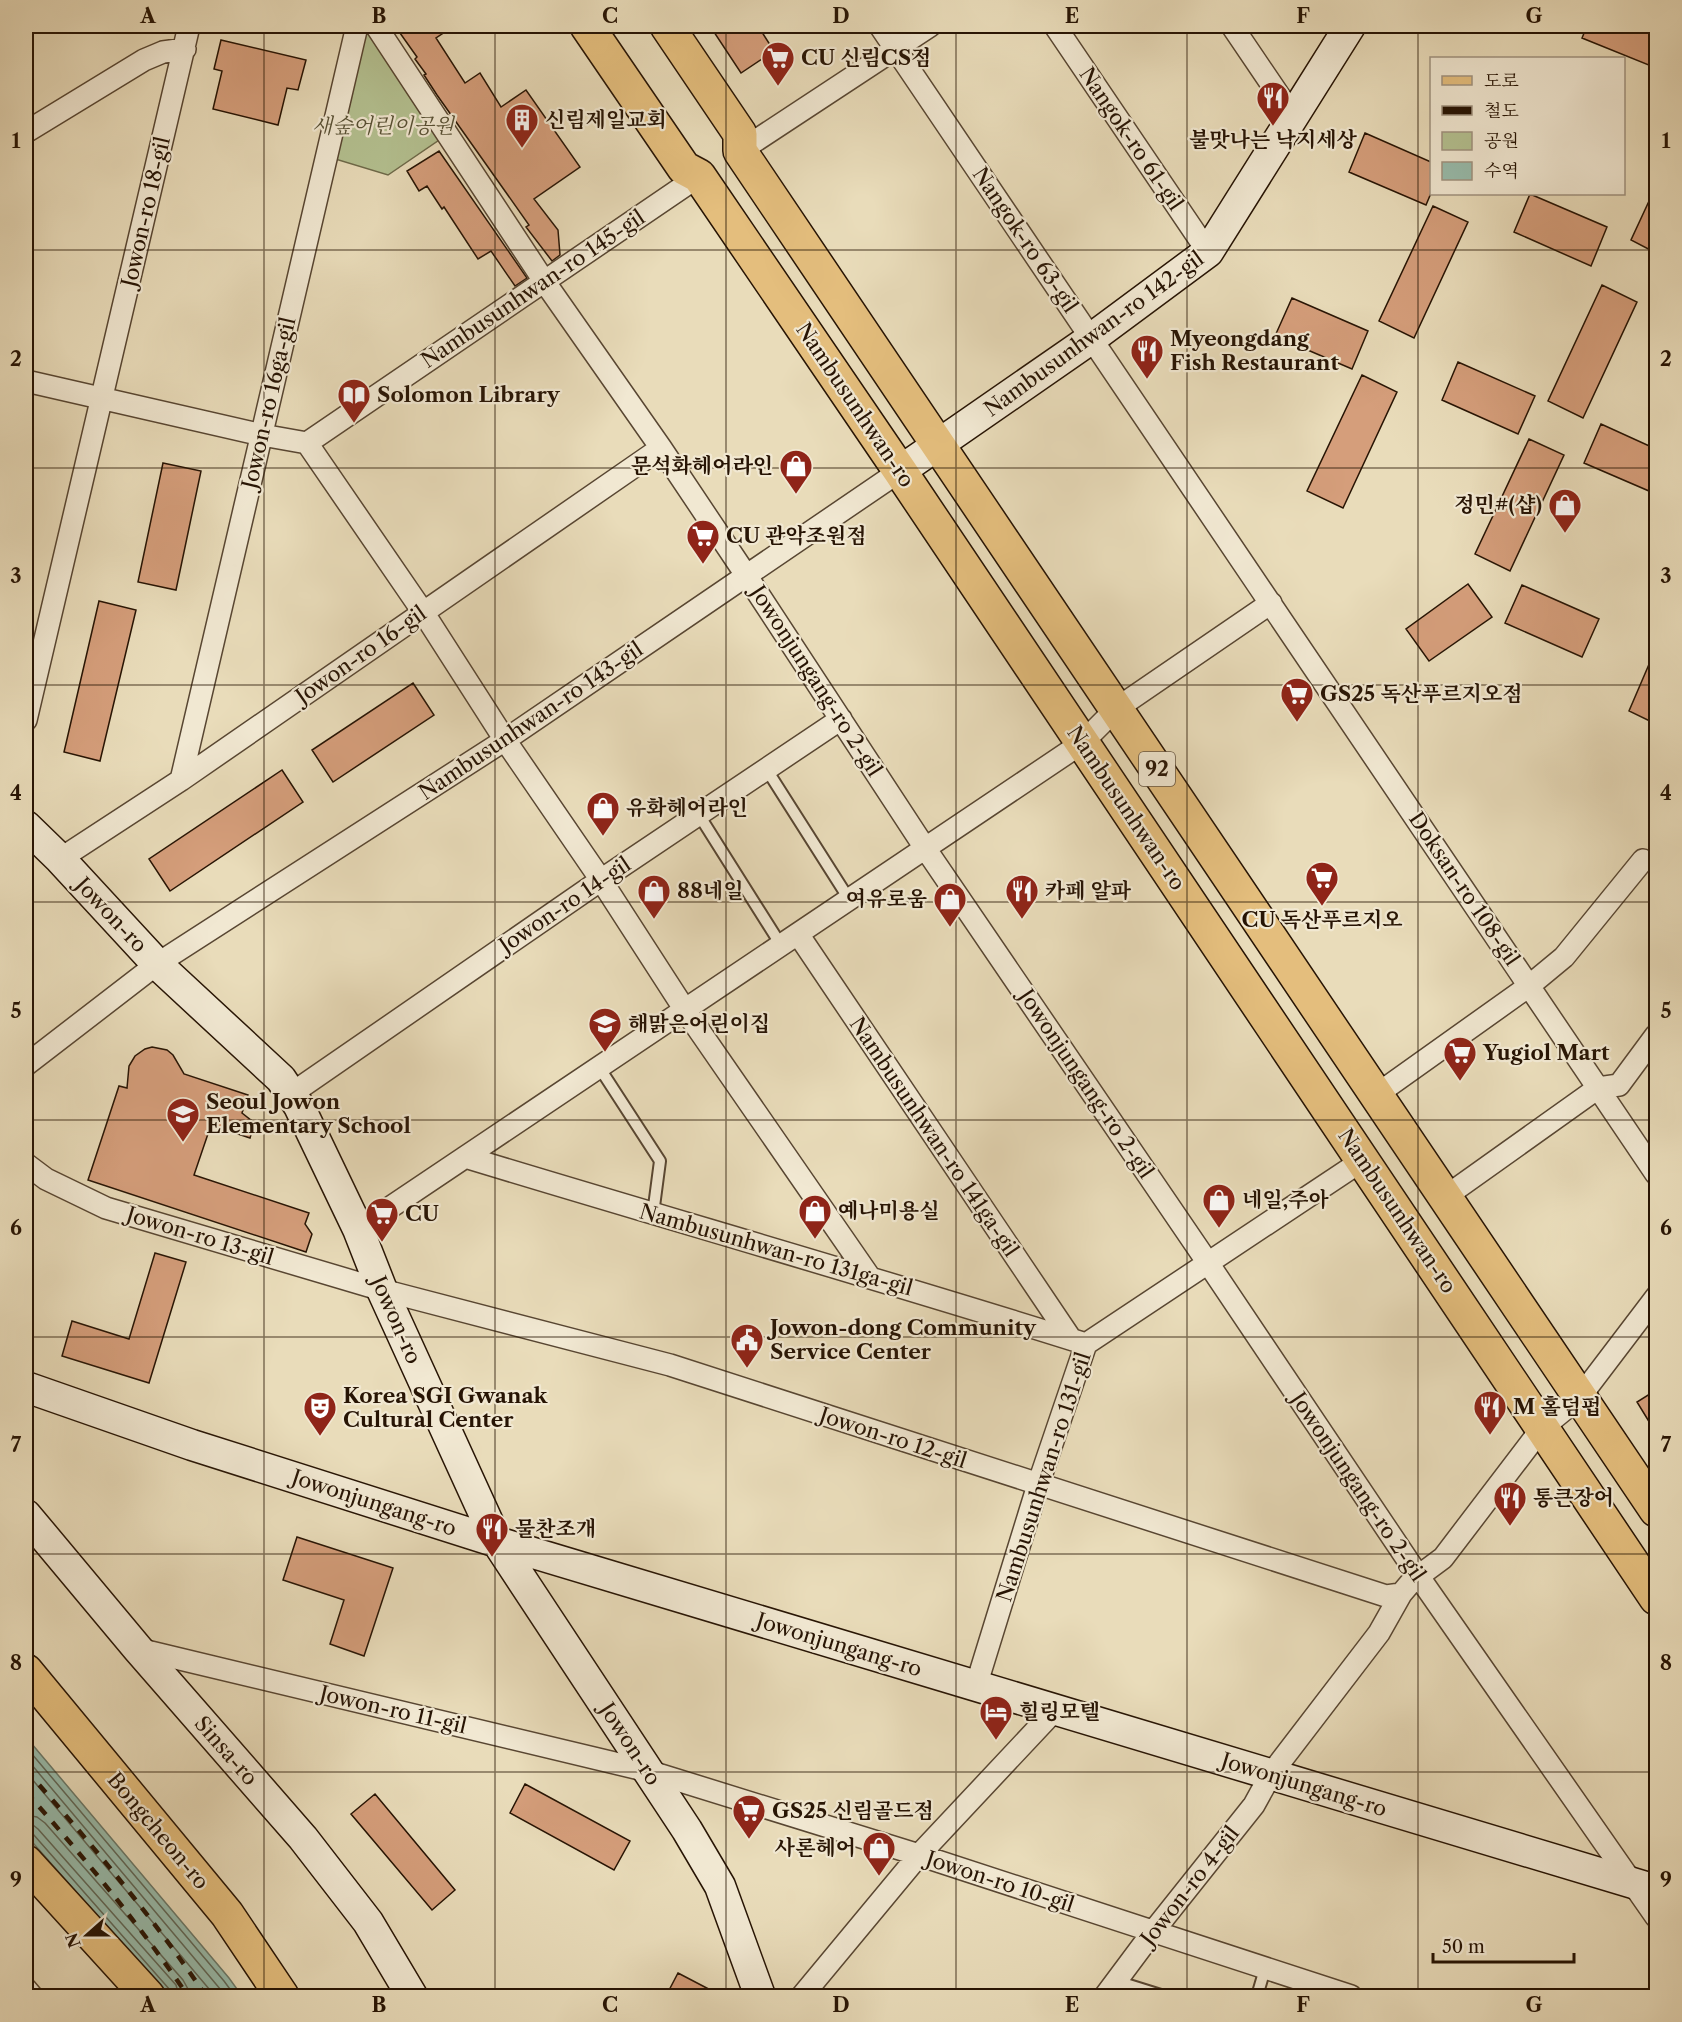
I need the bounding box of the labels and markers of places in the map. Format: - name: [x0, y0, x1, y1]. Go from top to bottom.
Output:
- supermarket icon: CU 신림CS점: [760, 40, 796, 87]
- place label: CU 신림CS점: [801, 45, 931, 70]
- restaurant icon: 불맛나는 낙지세상: [1255, 80, 1291, 127]
- building icon: 신림제일교회: [504, 102, 540, 149]
- place label: 신림제일교회: [545, 107, 667, 132]
- place label: 불맛나는 낙지세상: [1189, 127, 1357, 152]
- place label: Myeongdang Fish Restaurant: [1170, 326, 1339, 375]
- restaurant icon: Myeongdang Fish Restaurant: [1129, 333, 1165, 380]
- library icon: Solomon Library: [336, 377, 372, 424]
- place label: Solomon Library: [377, 382, 561, 407]
- shop icon: 문석화헤어라인: [778, 448, 814, 495]
- place label: 문석화헤어라인: [631, 453, 773, 478]
- shop icon: 정민#(샵): [1547, 487, 1583, 534]
- place label: 정민#(샵): [1454, 492, 1542, 517]
- supermarket icon: CU 관악조원점: [685, 518, 721, 565]
- place label: CU 관악조원점: [726, 523, 867, 548]
- supermarket icon: GS25 독산푸르지오점: [1279, 676, 1315, 723]
- place label: GS25 독산푸르지오점: [1320, 681, 1522, 706]
- shop icon: 유화헤어라인: [585, 790, 621, 837]
- place label: 유화헤어라인: [626, 795, 748, 820]
- supermarket icon: CU 독산푸르지오: [1304, 860, 1340, 907]
- shop icon: 88네일: [636, 873, 672, 920]
- restaurant icon: 카페 알파: [1004, 873, 1040, 920]
- place label: 88네일: [677, 878, 743, 903]
- place label: 카페 알파: [1045, 878, 1132, 903]
- shop icon: 여유로움: [932, 881, 968, 928]
- place label: 여유로움: [846, 886, 927, 911]
- place label: CU 독산푸르지오: [1242, 907, 1402, 932]
- school or university icon: 해맑은어린이집: [587, 1006, 623, 1053]
- place label: 해맑은어린이집: [628, 1011, 770, 1036]
- supermarket icon: Yugiol Mart: [1442, 1035, 1478, 1082]
- place label: Yugiol Mart: [1482, 1040, 1610, 1065]
- place label: Seoul Jowon Elementary School: [206, 1089, 411, 1138]
- school or university icon: Seoul Jowon Elementary School: [165, 1096, 201, 1143]
- shop icon: 네일,주아: [1201, 1182, 1237, 1229]
- place label: 네일,주아: [1242, 1187, 1330, 1212]
- shop icon: 예나미용실: [797, 1193, 833, 1240]
- supermarket icon: CU: [364, 1196, 400, 1243]
- place label: 예나미용실: [838, 1198, 939, 1223]
- place label: CU: [405, 1201, 439, 1226]
- place label: Jowon-dong Community Service Center: [766, 1315, 1037, 1364]
- public building icon: Jowon-dong Community Service Center: [729, 1322, 765, 1369]
- place label: Korea SGI Gwanak Cultural Center: [343, 1383, 549, 1432]
- restaurant icon: M 홀덤펍: [1472, 1389, 1508, 1436]
- theatre icon: Korea SGI Gwanak Cultural Center: [302, 1390, 338, 1437]
- place label: M 홀덤펍: [1513, 1394, 1601, 1419]
- restaurant icon: 통큰장어: [1492, 1480, 1528, 1527]
- place label: 통큰장어: [1533, 1485, 1614, 1510]
- restaurant icon: 물찬조개: [474, 1511, 510, 1558]
- place label: 물찬조개: [515, 1516, 596, 1541]
- hotel icon: 힐링모텔: [978, 1694, 1014, 1741]
- place label: 힐링모텔: [1019, 1699, 1100, 1724]
- supermarket icon: GS25 신림골드점: [731, 1793, 767, 1840]
- place label: GS25 신림골드점: [772, 1798, 934, 1823]
- shop icon: 사론헤어: [861, 1830, 897, 1877]
- place label: 사론헤어: [775, 1835, 856, 1860]

